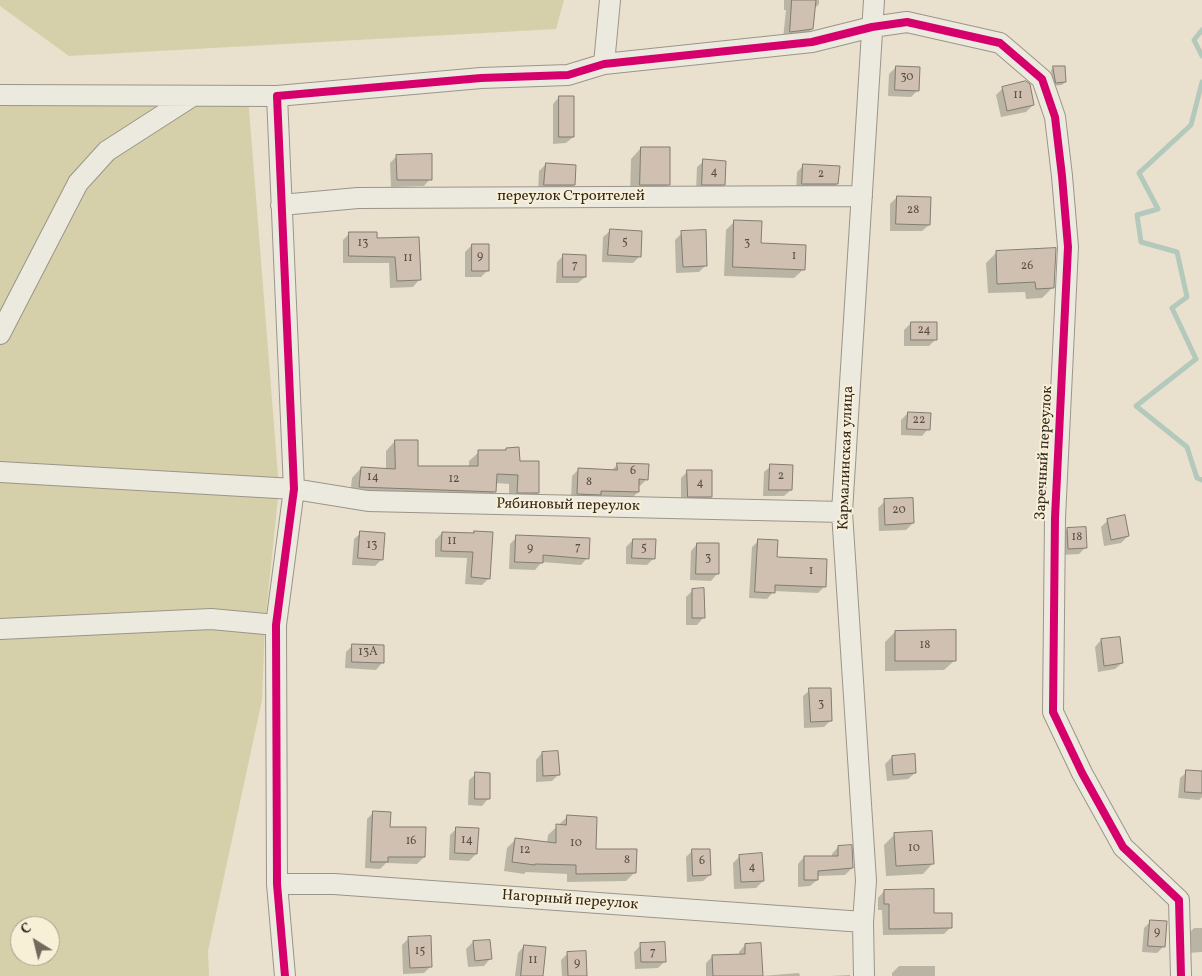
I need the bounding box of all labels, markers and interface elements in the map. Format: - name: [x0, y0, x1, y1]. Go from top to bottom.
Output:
- house number: 30: [900, 71, 914, 85]
- house number: 11: [1013, 89, 1023, 103]
- house number: 4: [710, 166, 718, 180]
- house number: 2: [818, 168, 824, 182]
- street label: переулок Строителей: [497, 188, 645, 206]
- house number: 28: [907, 204, 919, 218]
- house number: 5: [622, 236, 628, 250]
- house number: 13: [358, 237, 368, 251]
- house number: 3: [744, 237, 750, 251]
- house number: 9: [477, 250, 483, 264]
- house number: 1: [792, 250, 796, 264]
- house number: 11: [403, 252, 413, 266]
- house number: 7: [572, 259, 578, 273]
- house number: 26: [1021, 260, 1033, 274]
- house number: 24: [917, 324, 931, 338]
- street label: Кармалинская улица: [835, 385, 859, 531]
- street label: Заречный переулок: [1032, 385, 1058, 521]
- house number: 22: [913, 414, 925, 428]
- house number: 6: [630, 465, 636, 479]
- house number: 2: [778, 470, 784, 484]
- house number: 14: [367, 471, 379, 485]
- house number: 12: [448, 473, 460, 487]
- house number: 8: [586, 476, 592, 490]
- house number: 4: [696, 477, 704, 491]
- street label: Рябиновый переулок: [496, 496, 640, 516]
- house number: 20: [892, 504, 906, 518]
- house number: 18: [1072, 531, 1082, 545]
- house number: 11: [447, 535, 457, 549]
- house number: 13: [367, 539, 377, 553]
- house number: 7: [575, 541, 581, 555]
- house number: 9: [527, 542, 533, 556]
- house number: 5: [641, 542, 647, 556]
- house number: 3: [705, 552, 711, 566]
- house number: 1: [809, 565, 813, 579]
- house number: 18: [920, 639, 930, 653]
- house number: 13А: [358, 646, 378, 660]
- house number: 3: [818, 698, 824, 712]
- house number: 14: [461, 834, 473, 848]
- house number: 16: [406, 835, 416, 849]
- house number: 10: [570, 837, 582, 851]
- house number: 10: [908, 842, 920, 856]
- house number: 12: [519, 844, 531, 858]
- house number: 8: [624, 854, 630, 868]
- house number: 6: [699, 855, 705, 869]
- house number: 4: [748, 861, 756, 875]
- street label: Нагорный переулок: [501, 887, 639, 915]
- north arrow: [10, 916, 60, 966]
- text: С: [17, 919, 36, 940]
- house number: 9: [1154, 926, 1160, 940]
- house number: 15: [415, 945, 425, 959]
- house number: 7: [650, 946, 656, 960]
- house number: 11: [528, 954, 538, 968]
- house number: 9: [574, 957, 580, 971]

